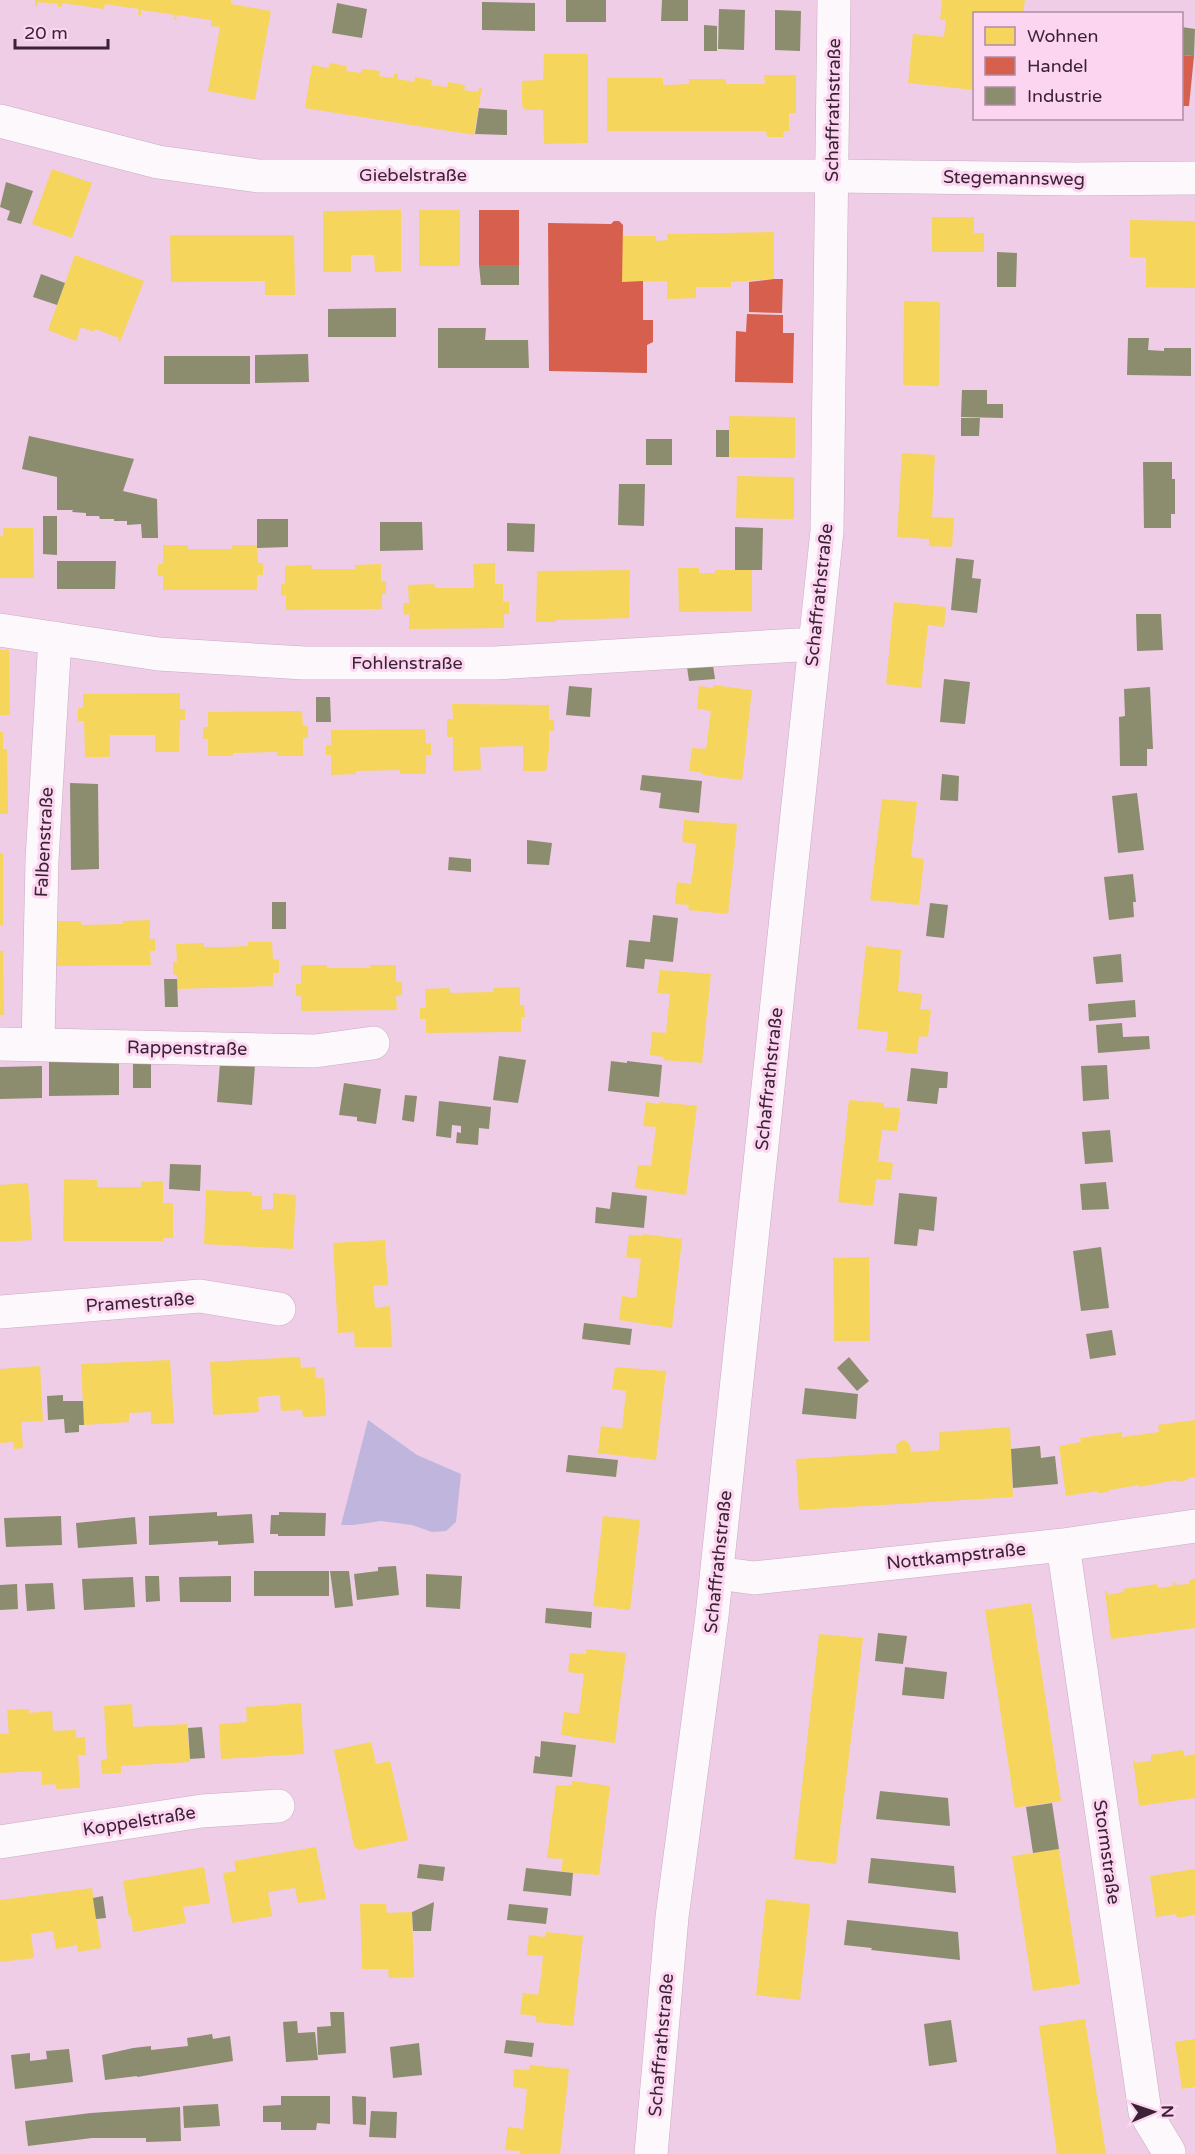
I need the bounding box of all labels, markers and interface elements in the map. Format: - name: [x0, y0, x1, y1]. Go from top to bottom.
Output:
- scale bar: [15, 12, 108, 50]
- legend: [973, 12, 1183, 120]
- text: 20 m: [24, 22, 68, 44]
- text: Wohnen: [1027, 25, 1098, 47]
- street label: Schaffrathstraße: [821, 38, 845, 182]
- text: Handel: [1027, 55, 1088, 77]
- text: Industrie: [1027, 85, 1102, 107]
- street label: Giebelstraße: [359, 164, 467, 186]
- street label: Stegemannsweg: [943, 166, 1085, 190]
- street label: Schaffrathstraße: [801, 522, 837, 668]
- street label: Fohlenstraße: [351, 652, 463, 674]
- street label: Falbenstraße: [30, 786, 58, 898]
- street label: Schaffrathstraße: [751, 1006, 787, 1152]
- street label: Rappenstraße: [127, 1036, 247, 1060]
- street label: Pramestraße: [85, 1287, 195, 1317]
- street label: Schaffrathstraße: [700, 1489, 736, 1635]
- street label: Nottkampstraße: [885, 1538, 1027, 1574]
- street label: Stormstraße: [1089, 1798, 1125, 1906]
- street label: Koppelstraße: [81, 1801, 197, 1841]
- street label: Schaffrathstraße: [644, 1972, 678, 2118]
- north arrow: [1123, 2082, 1183, 2142]
- text: N: [1157, 2105, 1177, 2118]

